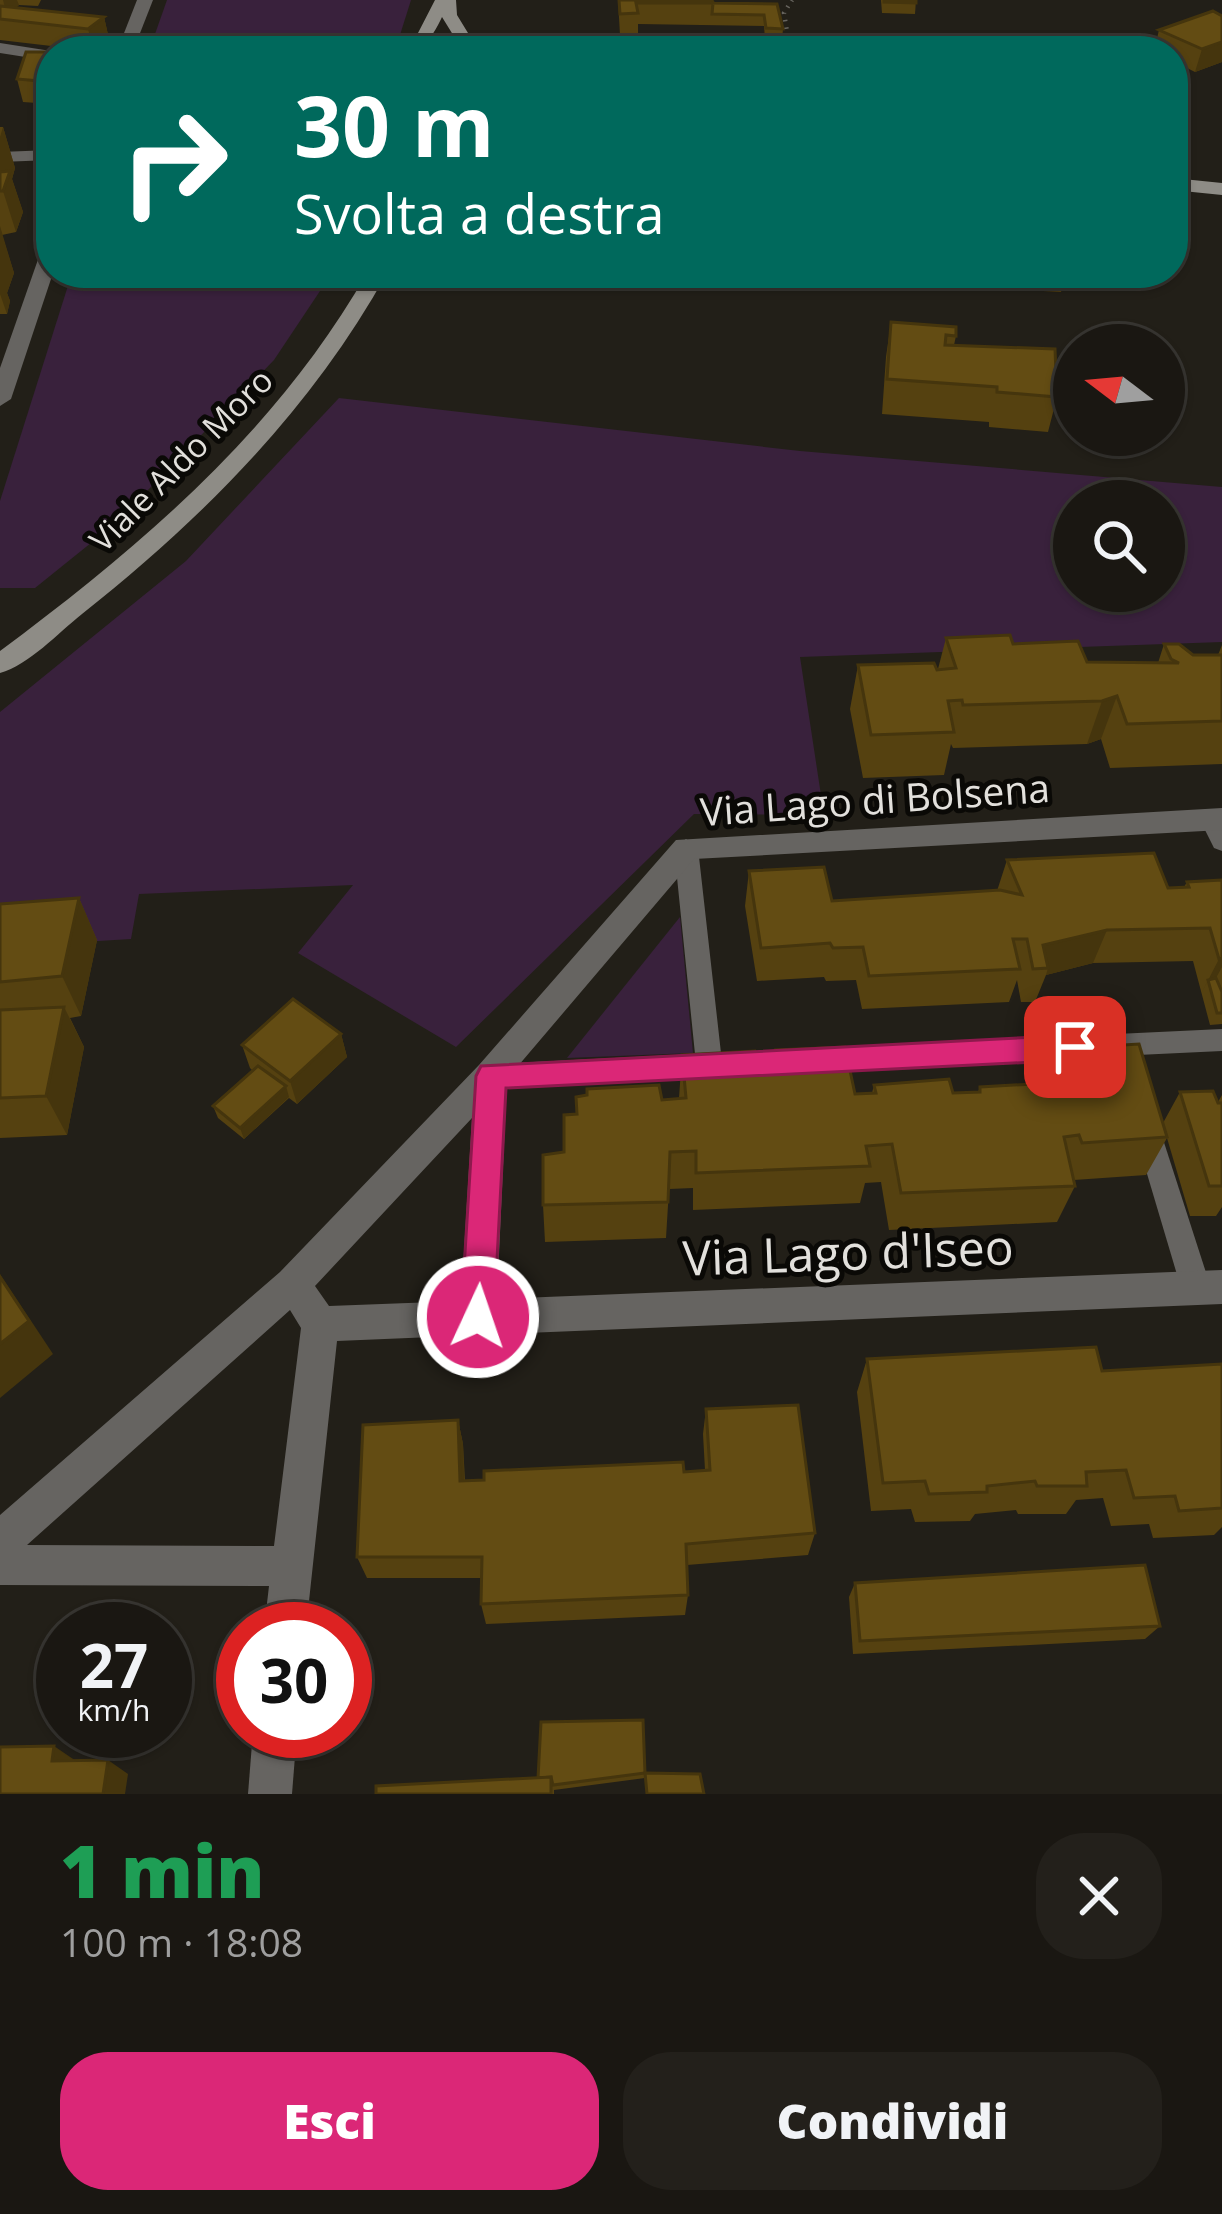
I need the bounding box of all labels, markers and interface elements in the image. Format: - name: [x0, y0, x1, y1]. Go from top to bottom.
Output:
- text: 30 m: [294, 67, 494, 182]
- icon: right: [96, 84, 252, 240]
- text: Svolta a destra: [294, 176, 664, 250]
- north arrow: [1053, 324, 1185, 456]
- map controls: [1053, 324, 1185, 612]
- street label: Viale Aldo Moro: [79, 358, 282, 561]
- button: search: [1053, 480, 1185, 612]
- street label: Via Lago di Bolsena: [698, 760, 1051, 837]
- pin: [1024, 996, 1126, 1098]
- icon: arrive: [1042, 1014, 1108, 1080]
- street label: Via Lago d'Iseo: [681, 1213, 1014, 1290]
- position arrow: [415, 1254, 541, 1380]
- speed limit sign: 30: [216, 1602, 372, 1758]
- text: 27: [80, 1624, 148, 1706]
- text: km/h: [78, 1689, 150, 1730]
- text: 1 min: [60, 1821, 265, 1919]
- button: close: [1036, 1833, 1162, 1959]
- text: 100 m · 18:08: [60, 1915, 303, 1968]
- button: Esci: [60, 2052, 599, 2190]
- button: Condividi: [623, 2052, 1162, 2190]

